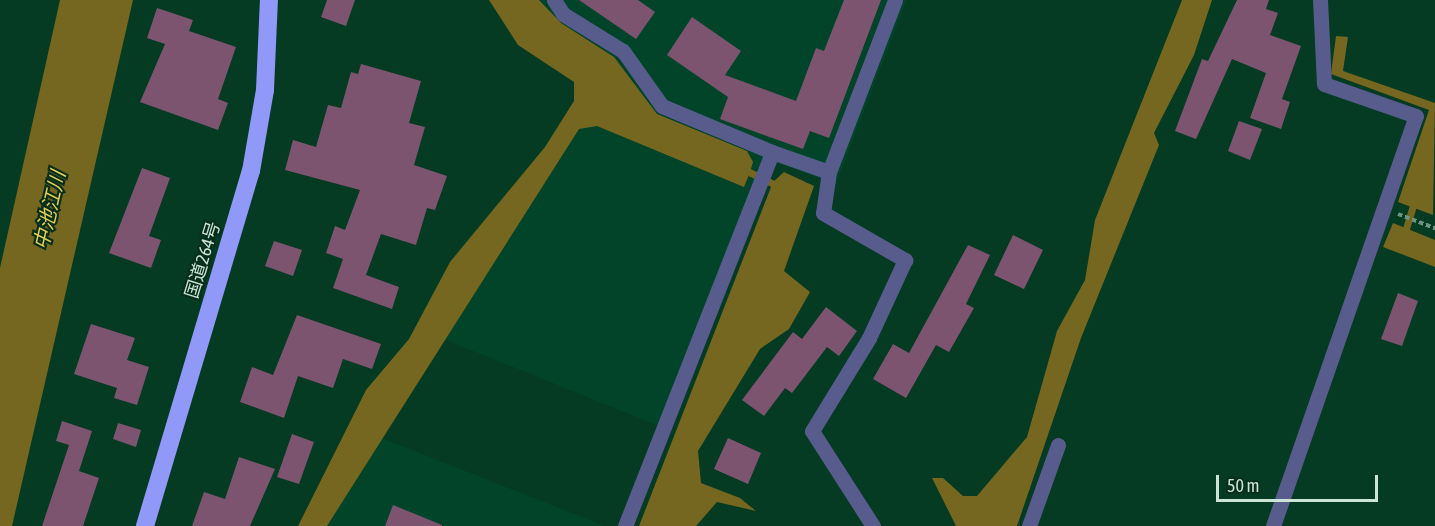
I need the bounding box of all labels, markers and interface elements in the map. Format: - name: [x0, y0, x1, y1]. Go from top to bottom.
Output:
- water label: 中池江川: [28, 168, 70, 252]
- street label: 国道264号: [181, 219, 225, 301]
- scale bar: [1219, 463, 1381, 501]
- text: 50 m: [1227, 475, 1259, 496]

